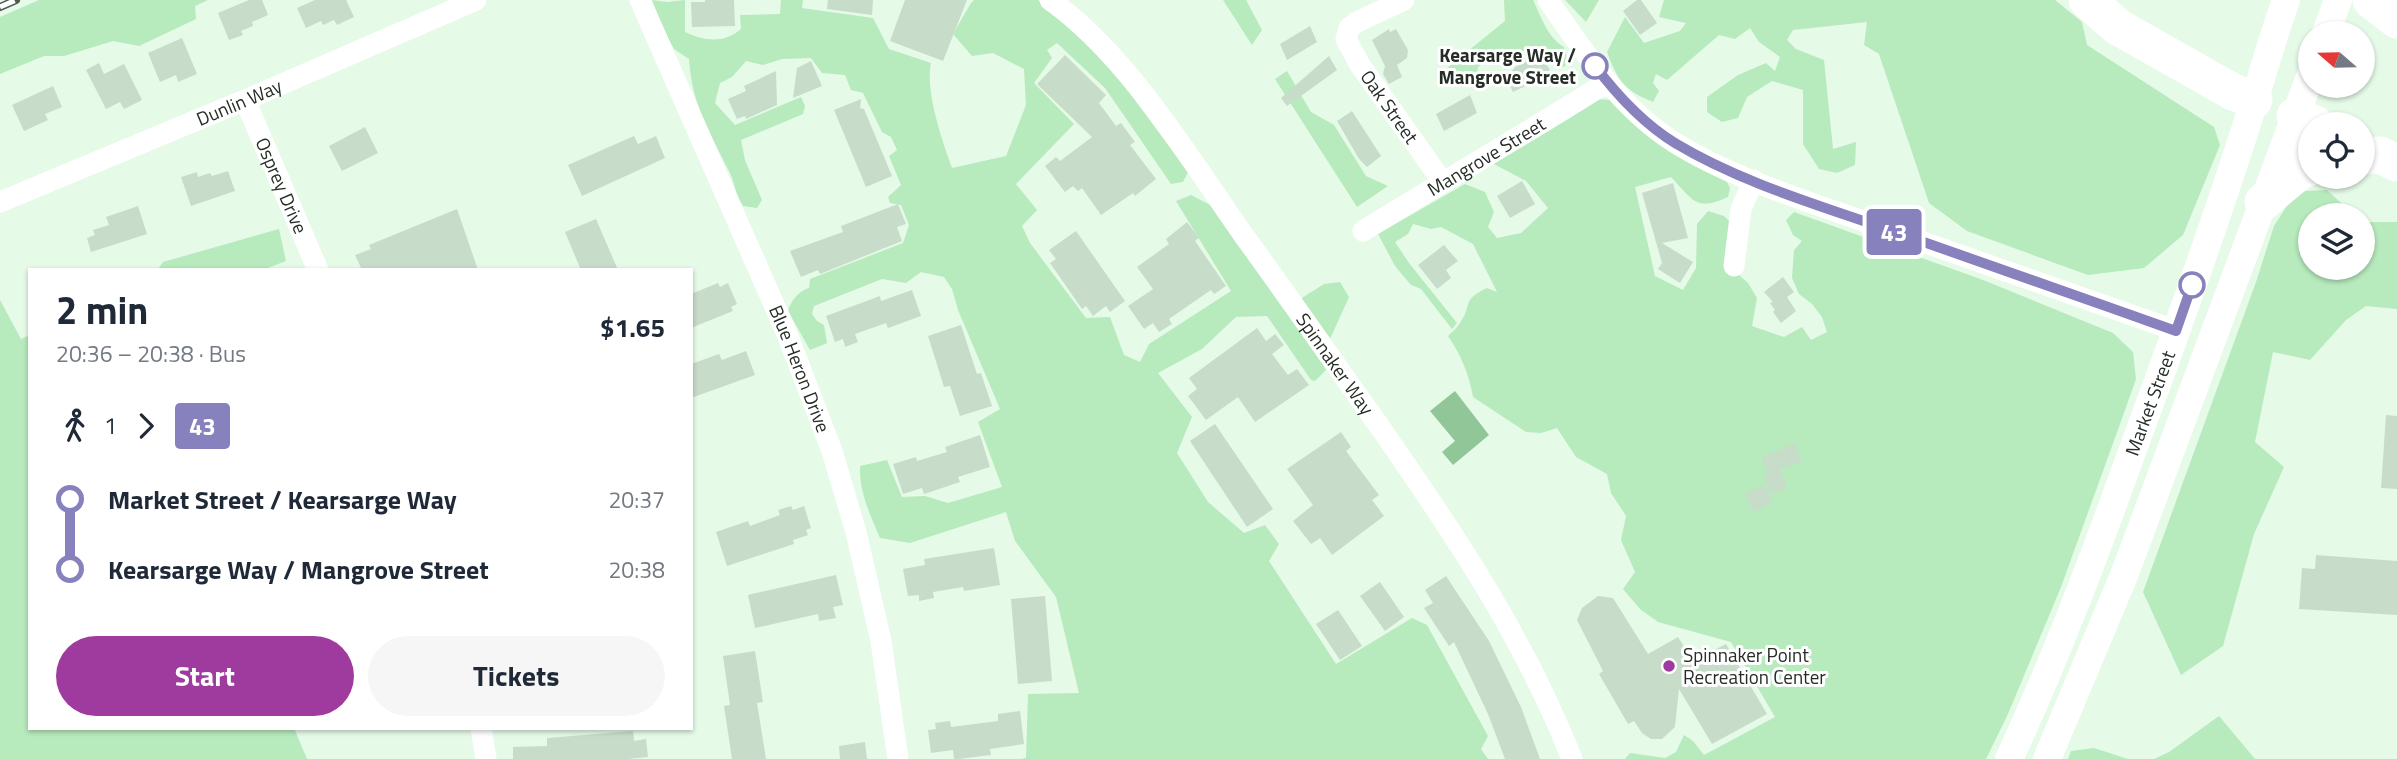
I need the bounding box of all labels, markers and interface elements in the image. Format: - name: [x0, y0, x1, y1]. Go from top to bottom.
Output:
- north arrow: [2298, 21, 2375, 98]
- map controls: [2298, 21, 2375, 280]
- place label: Kearsarge Way / Mangrove Street: [1439, 40, 1576, 91]
- marker: Kearsarge Way / Mangrove Street: [1582, 53, 1608, 79]
- street label: Oak Street: [1354, 64, 1426, 150]
- street label: Dunlin Way: [191, 71, 286, 133]
- street label: Mangrove Street: [1421, 109, 1551, 203]
- button: locate: [2298, 112, 2375, 189]
- street label: Osprey Drive: [249, 133, 316, 238]
- button: layers: [2298, 203, 2375, 280]
- line badge: 43: [1862, 209, 1926, 255]
- text: 43: [1881, 214, 1907, 250]
- unlabelled marker: [2179, 272, 2205, 298]
- text: 2 min: [56, 281, 148, 339]
- street label: Blue Heron Drive: [762, 300, 839, 437]
- street label: Spinnaker Way: [1289, 307, 1382, 420]
- text: $1.65: [600, 308, 665, 347]
- text: 20:36 – 20:38 · Bus: [56, 336, 246, 371]
- street label: Market Street: [2117, 346, 2182, 460]
- icon: walk: [56, 407, 94, 445]
- icon: forward: [127, 407, 165, 445]
- text: 1: [104, 408, 117, 443]
- text: 43: [189, 408, 216, 444]
- text: Market Street / Kearsarge Way: [108, 480, 457, 519]
- text: 20:37: [608, 482, 665, 517]
- text: Kearsarge Way / Mangrove Street: [108, 550, 489, 589]
- text: 20:38: [608, 552, 665, 587]
- button: Start: [56, 636, 354, 716]
- button: Tickets: [368, 636, 665, 716]
- place label: Spinnaker Point Recreation Center: [1683, 640, 1826, 691]
- marker: Spinnaker Point Recreation Center: [1661, 658, 1677, 674]

